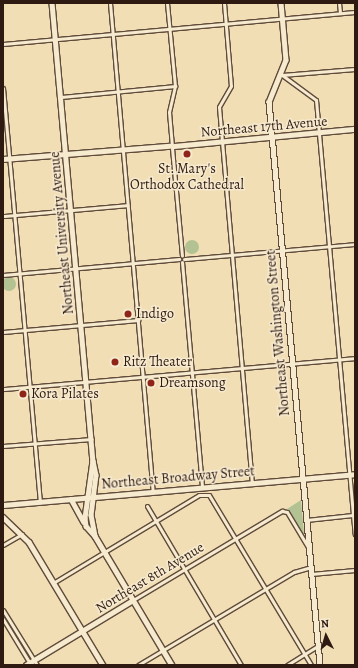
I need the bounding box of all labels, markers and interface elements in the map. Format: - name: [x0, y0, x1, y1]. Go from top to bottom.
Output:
- street label: Northeast 17th Avenue: [200, 113, 328, 141]
- marker: St. Mary's Orthodox Cathedral: [182, 149, 192, 159]
- street label: Northeast University Avenue: [47, 151, 77, 315]
- place label: St. Mary's Orthodox Cathedral: [130, 161, 244, 194]
- street label: Northeast Washington Street: [262, 249, 294, 417]
- place label: Indigo: [136, 306, 174, 322]
- marker: Indigo: [123, 309, 133, 319]
- place label: Ritz Theater: [123, 354, 192, 370]
- marker: Ritz Theater: [110, 357, 120, 367]
- place label: Dreamsong: [159, 375, 226, 391]
- marker: Dreamsong: [146, 378, 156, 388]
- place label: Kora Pilates: [31, 386, 99, 402]
- marker: Kora Pilates: [18, 389, 28, 399]
- street label: Northeast Broadway Street: [101, 463, 255, 493]
- street label: Northeast 8th Avenue: [93, 539, 207, 617]
- north arrow: [306, 616, 346, 656]
- text: N: [320, 616, 330, 631]

